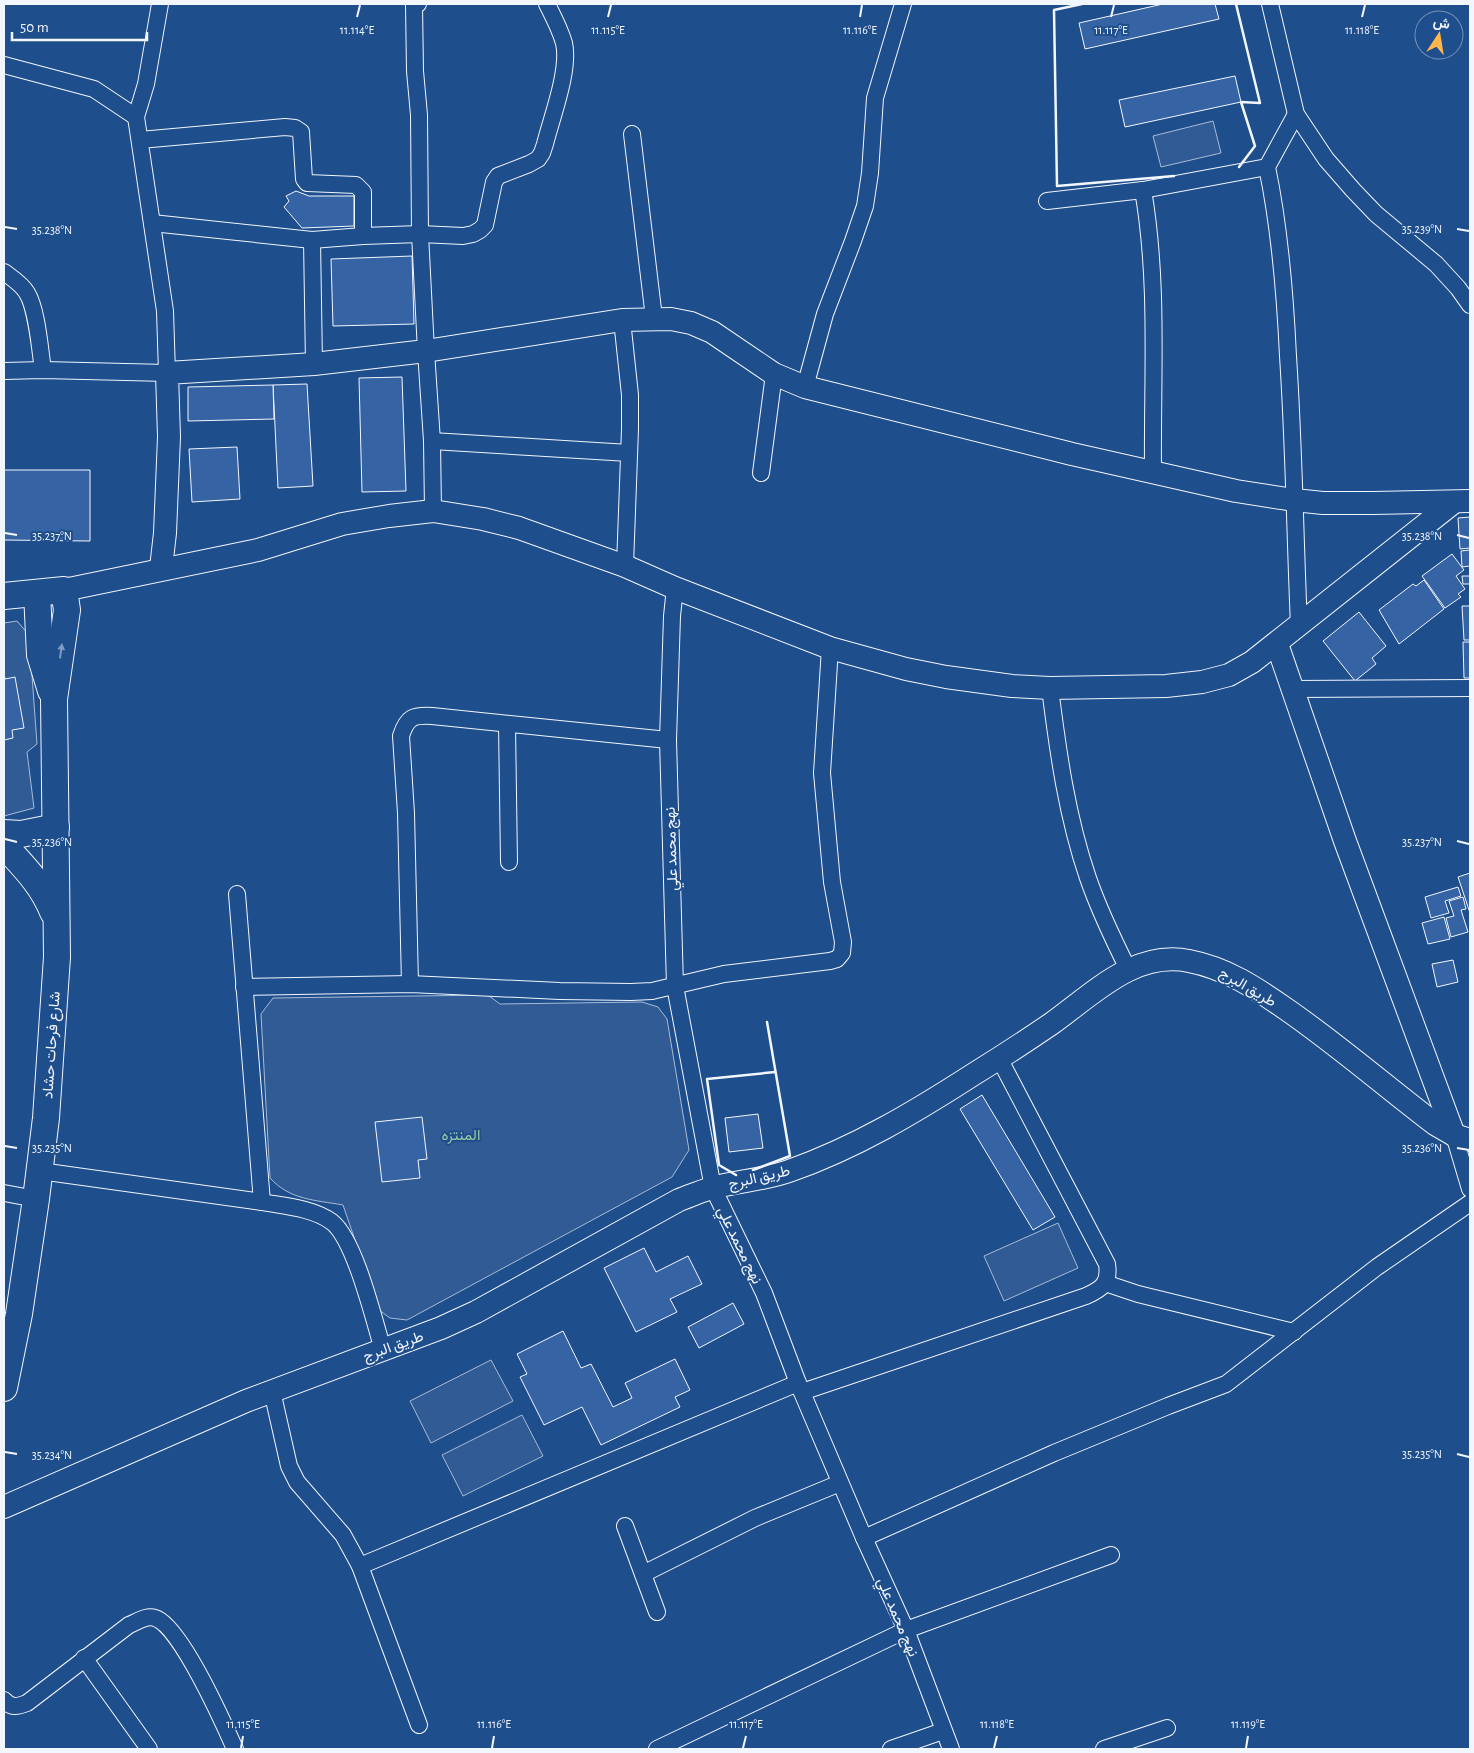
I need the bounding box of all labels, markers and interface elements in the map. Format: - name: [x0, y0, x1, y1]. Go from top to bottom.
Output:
- scale bar: [12, 10, 148, 42]
- north arrow: [1414, 10, 1464, 60]
- text: ش: [1432, 15, 1451, 33]
- text: 50 m: [20, 20, 49, 35]
- text: 11.114°E: [340, 24, 374, 36]
- text: 11.115°E: [591, 24, 625, 36]
- text: 11.116°E: [843, 24, 877, 36]
- text: 11.117°E: [1094, 24, 1128, 36]
- text: 11.118°E: [1345, 24, 1379, 36]
- text: 35.239°N: [1402, 223, 1442, 235]
- text: 35.238°N: [32, 224, 72, 236]
- text: 35.237°N: [32, 530, 72, 542]
- text: 35.238°N: [1402, 530, 1442, 542]
- one-way arrow: [57, 642, 65, 658]
- street label: نهج محمد علي: [663, 807, 685, 891]
- text: 35.236°N: [32, 836, 72, 848]
- text: 35.237°N: [1402, 836, 1442, 848]
- street label: طريق البرج: [1215, 965, 1279, 1012]
- street label: شارع فرحات حشاد: [40, 991, 66, 1099]
- park label: المنتزه: [442, 1128, 480, 1144]
- text: 35.235°N: [32, 1142, 72, 1154]
- text: 35.236°N: [1402, 1142, 1442, 1154]
- street label: طريق البرج: [727, 1163, 792, 1195]
- street label: نهج محمد علي: [710, 1204, 765, 1289]
- street label: طريق البرج: [361, 1329, 427, 1367]
- text: 35.235°N: [1402, 1448, 1442, 1460]
- text: 35.234°N: [32, 1449, 72, 1461]
- street label: نهج محمد علي: [870, 1576, 921, 1661]
- text: 11.115°E: [226, 1718, 260, 1730]
- text: 11.116°E: [477, 1718, 511, 1730]
- text: 11.117°E: [729, 1718, 763, 1730]
- text: 11.118°E: [980, 1718, 1014, 1730]
- text: 11.119°E: [1231, 1718, 1265, 1730]

